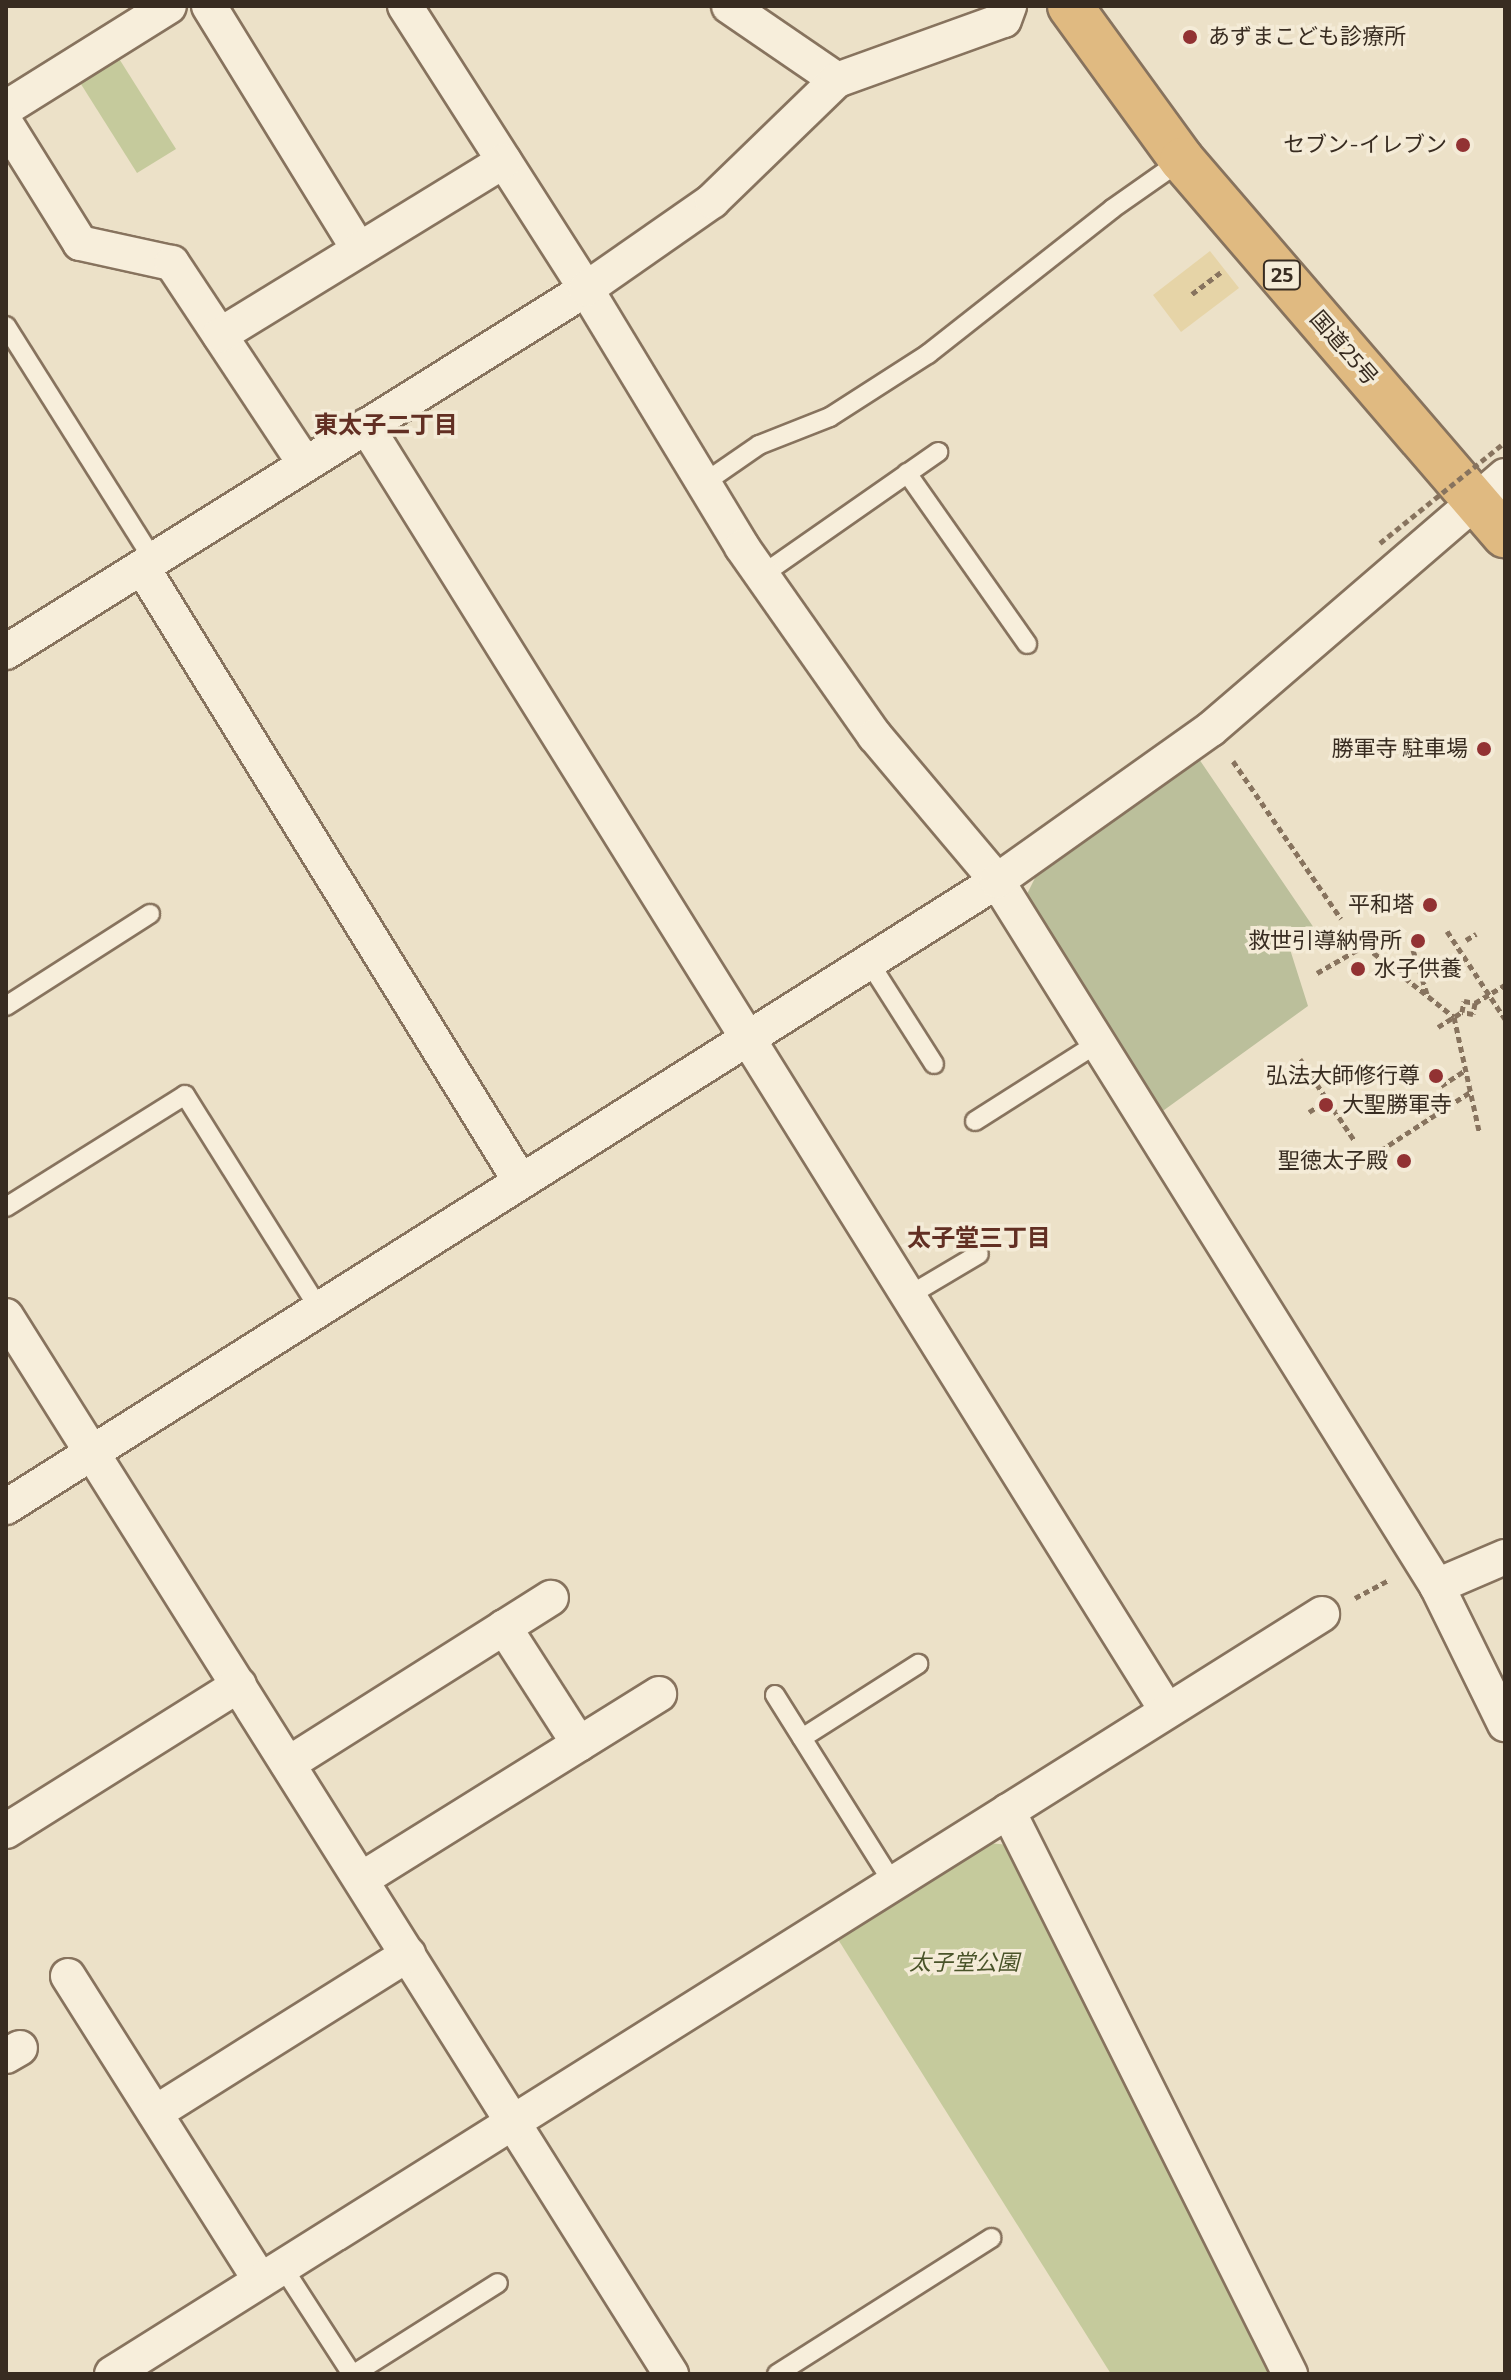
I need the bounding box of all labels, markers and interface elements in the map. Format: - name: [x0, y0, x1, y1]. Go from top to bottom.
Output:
- place label: あずまこども診療所: [1208, 24, 1406, 50]
- marker: あずまこども診療所: [1179, 26, 1201, 48]
- place label: セブン-イレブン: [1283, 132, 1447, 158]
- marker: セブン-イレブン: [1454, 136, 1472, 154]
- road number: 25: [1262, 259, 1302, 291]
- street label: 国道25号: [1305, 305, 1383, 391]
- district label: 東太子二丁目: [314, 412, 458, 440]
- place label: 勝軍寺 駐車場: [1332, 736, 1468, 762]
- marker: 勝軍寺 駐車場: [1475, 740, 1493, 758]
- place label: 平和塔: [1348, 892, 1414, 918]
- marker: 平和塔: [1421, 896, 1439, 914]
- place label: 救世引導納骨所: [1248, 928, 1402, 954]
- marker: 救世引導納骨所: [1409, 932, 1427, 950]
- place label: 水子供養: [1374, 956, 1462, 982]
- marker: 水子供養: [1349, 960, 1367, 978]
- place label: 弘法大師修行尊: [1266, 1063, 1420, 1089]
- marker: 弘法大師修行尊: [1427, 1067, 1445, 1085]
- place label: 大聖勝軍寺: [1342, 1092, 1452, 1118]
- marker: 大聖勝軍寺: [1317, 1096, 1335, 1114]
- place label: 聖徳太子殿: [1278, 1148, 1388, 1174]
- marker: 聖徳太子殿: [1395, 1152, 1413, 1170]
- district label: 太子堂三丁目: [907, 1225, 1051, 1253]
- park label: 太子堂公園: [909, 1950, 1019, 1976]

